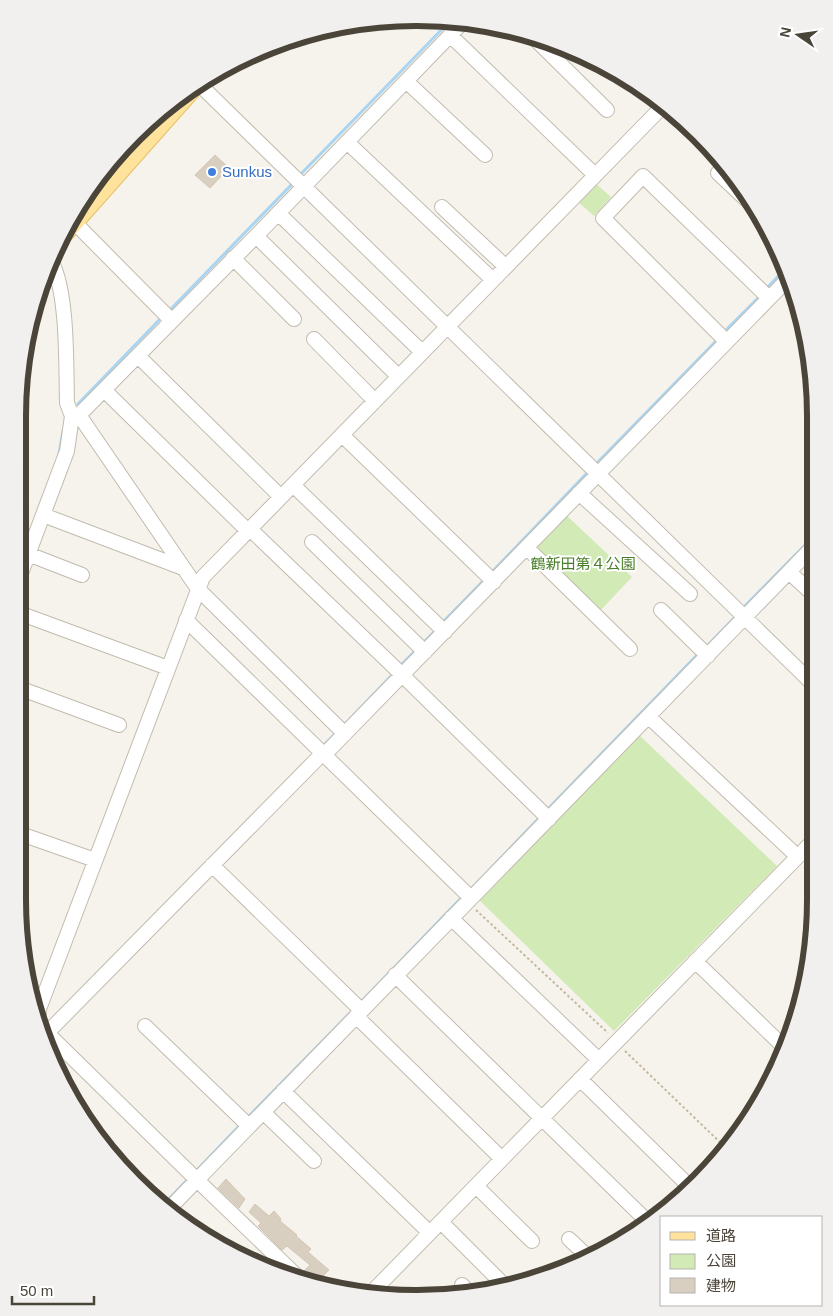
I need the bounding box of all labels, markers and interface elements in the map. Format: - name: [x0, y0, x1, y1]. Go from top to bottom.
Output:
- north arrow: [773, 10, 823, 60]
- text: N: [776, 25, 794, 39]
- place label: Sunkus: [222, 163, 272, 180]
- marker: Sunkus: [206, 166, 218, 178]
- park label: 鶴新田第４公園: [530, 555, 636, 572]
- legend: [660, 1216, 823, 1306]
- text: 道路: [706, 1227, 736, 1244]
- text: 公園: [706, 1252, 736, 1269]
- scale bar: [12, 1274, 95, 1306]
- text: 建物: [706, 1277, 736, 1294]
- text: 50 m: [20, 1282, 53, 1299]

